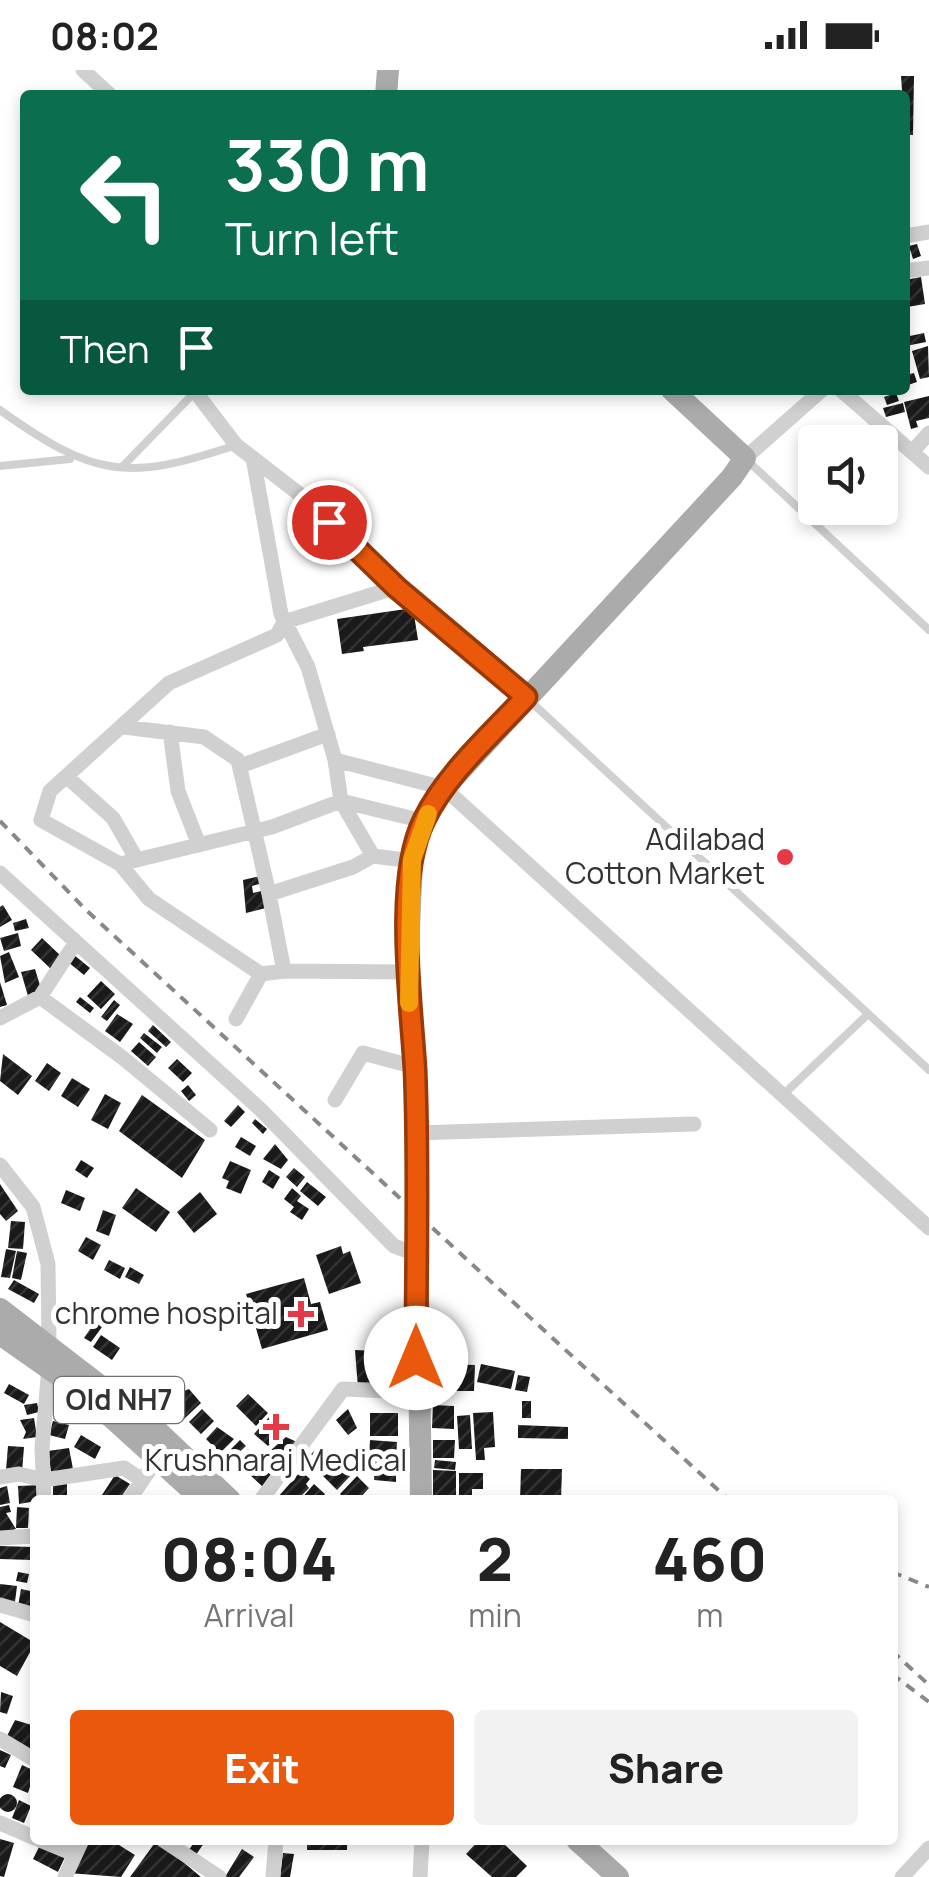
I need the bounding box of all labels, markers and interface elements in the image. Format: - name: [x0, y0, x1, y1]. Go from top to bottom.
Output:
- text: 08:02: [50, 9, 159, 61]
- text: 330 m: [225, 116, 429, 212]
- icon: left: [60, 130, 190, 260]
- text: Turn left: [225, 207, 399, 269]
- icon: arrive: [169, 320, 224, 375]
- text: Then: [60, 322, 149, 374]
- map controls: [798, 425, 898, 525]
- button: sound: [798, 425, 898, 525]
- pin: [287, 480, 372, 565]
- icon: arrive: [302, 495, 357, 550]
- place label: Adilabad Cotton Market: [565, 818, 765, 893]
- marker: Adilabad Cotton Market: [774, 846, 796, 868]
- place label: chrome hospital: [55, 1292, 278, 1333]
- marker: chrome hospital: [288, 1301, 314, 1327]
- position arrow: [364, 1306, 468, 1410]
- road number: Old NH7: [54, 1377, 184, 1423]
- marker: Krushnaraj Medical: [265, 1416, 287, 1438]
- place label: Krushnaraj Medical: [145, 1439, 407, 1480]
- text: 08:04: [161, 1517, 337, 1599]
- text: 2: [477, 1517, 513, 1599]
- text: 460: [653, 1517, 767, 1599]
- text: Arrival: [203, 1593, 295, 1637]
- text: min: [468, 1593, 522, 1637]
- text: m: [696, 1593, 723, 1637]
- button: Exit: [70, 1710, 454, 1825]
- button: Share: [474, 1710, 858, 1825]

